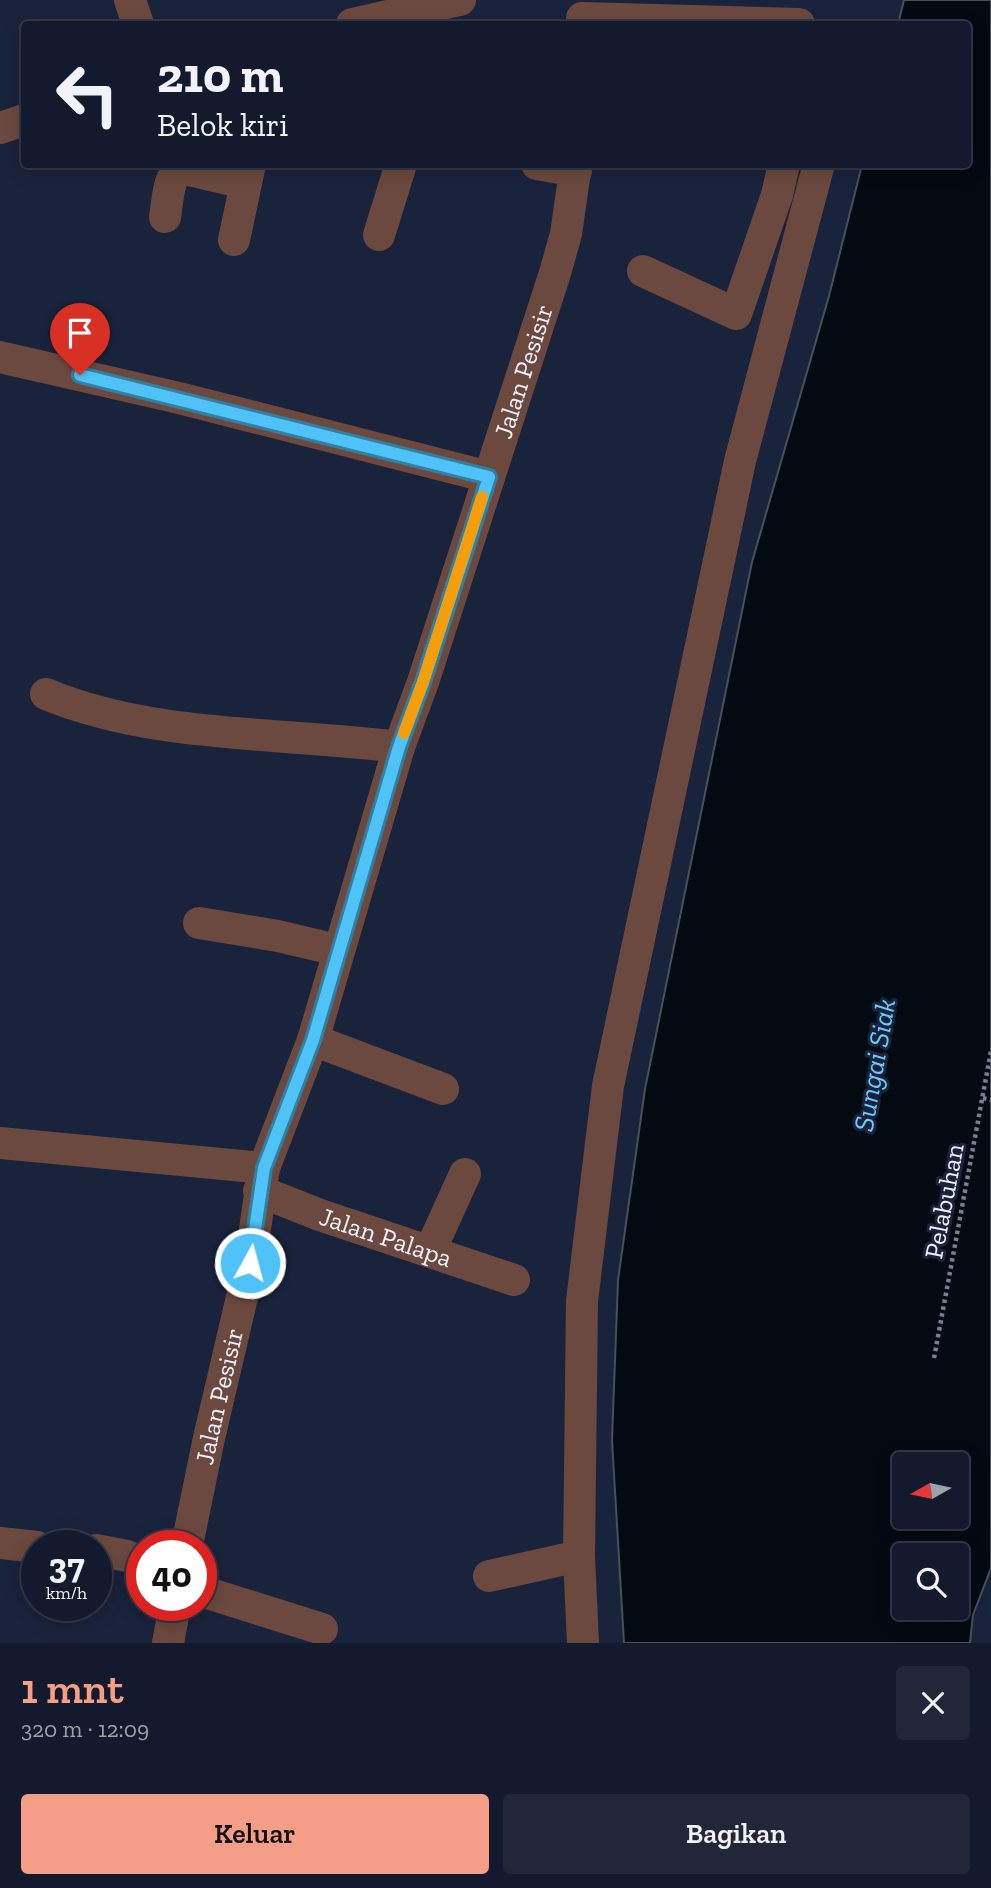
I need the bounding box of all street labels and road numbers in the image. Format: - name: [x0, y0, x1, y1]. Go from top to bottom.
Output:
- street label: Jalan Pesisir: [487, 300, 560, 442]
- street label: Pelabuhan: [917, 1141, 971, 1261]
- street label: Jalan Palapa: [315, 1200, 457, 1274]
- street label: Jalan Pesisir: [188, 1325, 250, 1467]

